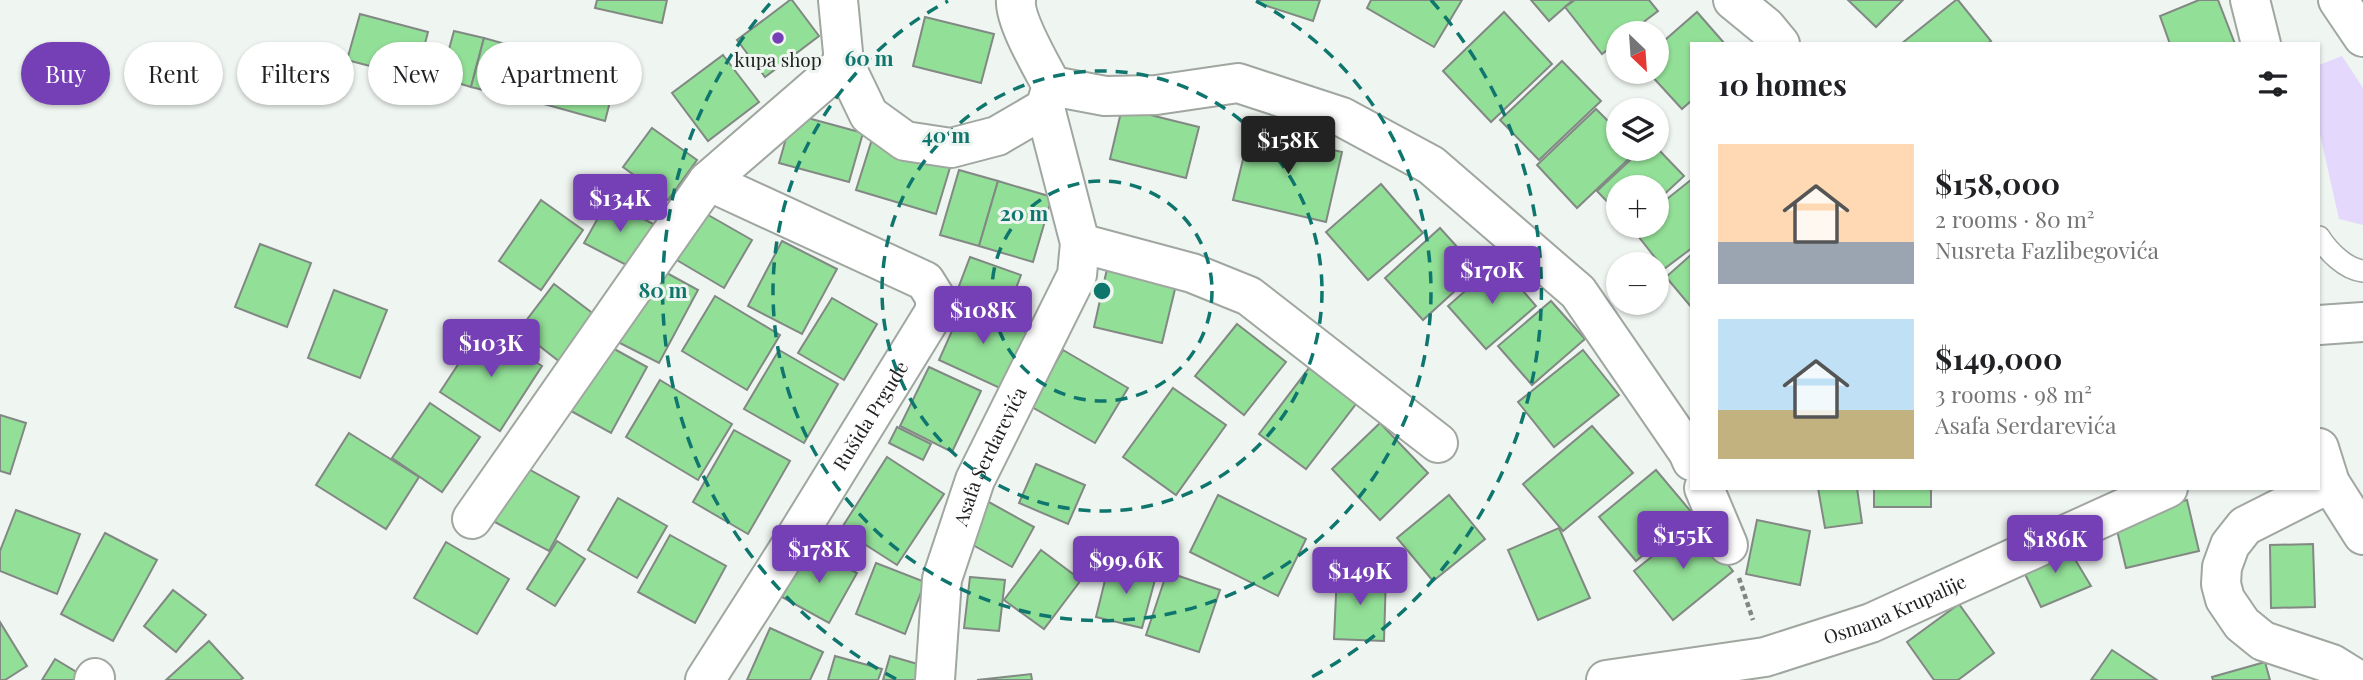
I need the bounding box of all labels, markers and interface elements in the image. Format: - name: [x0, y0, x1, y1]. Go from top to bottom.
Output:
- north arrow: [1606, 21, 1670, 84]
- map controls: [1606, 21, 1669, 315]
- marker: kupa shop: [770, 30, 786, 46]
- chip: Buy: [21, 42, 110, 105]
- chip: Rent: [124, 42, 223, 105]
- chip: Filters: [237, 42, 354, 105]
- chip: New: [368, 42, 463, 105]
- chip: Apartment: [477, 42, 642, 105]
- text: 60 m: [844, 43, 894, 71]
- place label: kupa shop: [734, 46, 822, 72]
- text: 10 homes: [1718, 64, 1847, 104]
- icon: filters: [2254, 65, 2292, 103]
- button: layers: [1606, 98, 1669, 161]
- pin: $158K: [1239, 116, 1337, 176]
- text: 40 m: [922, 120, 970, 148]
- text: $158K: [1257, 123, 1319, 154]
- text: $158,000: [1935, 163, 2060, 203]
- icon: home: [1774, 172, 1858, 256]
- pin: $134K: [571, 174, 669, 234]
- button: +: [1606, 175, 1669, 238]
- text: $134K: [589, 181, 651, 212]
- text: 20 m: [1000, 198, 1048, 226]
- text: 2 rooms · 80 m²: [1935, 203, 2095, 234]
- text: Nusreta Fazlibegovića: [1935, 234, 2159, 265]
- pin: $170K: [1443, 246, 1541, 306]
- button: −: [1606, 252, 1669, 315]
- text: $170K: [1460, 253, 1524, 284]
- text: 80 m: [638, 275, 688, 303]
- centre of rings: [1090, 279, 1114, 303]
- pin: $108K: [934, 286, 1032, 346]
- text: $108K: [950, 293, 1016, 324]
- pin: $103K: [442, 320, 540, 379]
- text: $103K: [459, 326, 523, 357]
- text: $149,000: [1935, 338, 2062, 378]
- icon: home: [1774, 347, 1858, 431]
- street label: Rušida Prgude: [826, 356, 913, 475]
- text: 3 rooms · 98 m²: [1935, 378, 2092, 409]
- street label: Asafa Serdarevića: [946, 382, 1032, 530]
- text: Asafa Serdarevića: [1935, 409, 2116, 440]
- pin: $155K: [1634, 512, 1732, 571]
- pin: $186K: [2006, 516, 2104, 575]
- text: $155K: [1653, 518, 1713, 549]
- text: $186K: [2023, 522, 2087, 553]
- pin: $178K: [770, 526, 868, 585]
- text: $178K: [788, 532, 850, 563]
- pin: $99.6K: [1069, 536, 1183, 596]
- text: $99.6K: [1089, 543, 1163, 574]
- pin: $149K: [1311, 548, 1409, 607]
- text: $149K: [1328, 554, 1392, 585]
- street label: Osmana Krupalije: [1820, 568, 1970, 649]

